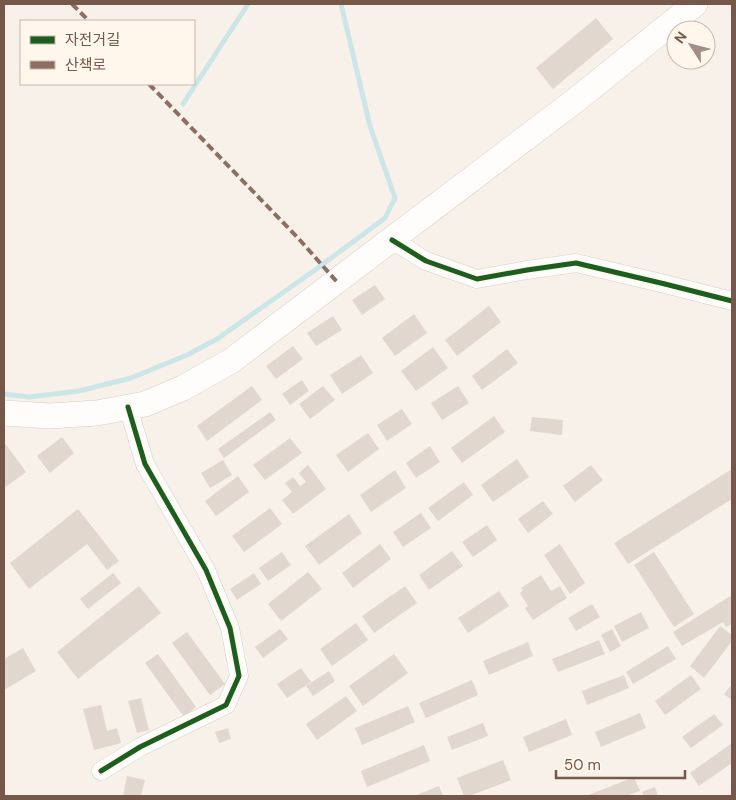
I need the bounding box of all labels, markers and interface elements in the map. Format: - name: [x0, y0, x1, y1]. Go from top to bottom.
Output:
- legend: [20, 20, 195, 85]
- north arrow: [666, 20, 716, 70]
- text: N: [670, 28, 691, 47]
- text: 자전거길: [65, 30, 120, 50]
- text: 산책로: [65, 55, 106, 75]
- scale bar: [556, 748, 685, 780]
- text: 50 m: [564, 755, 601, 775]

